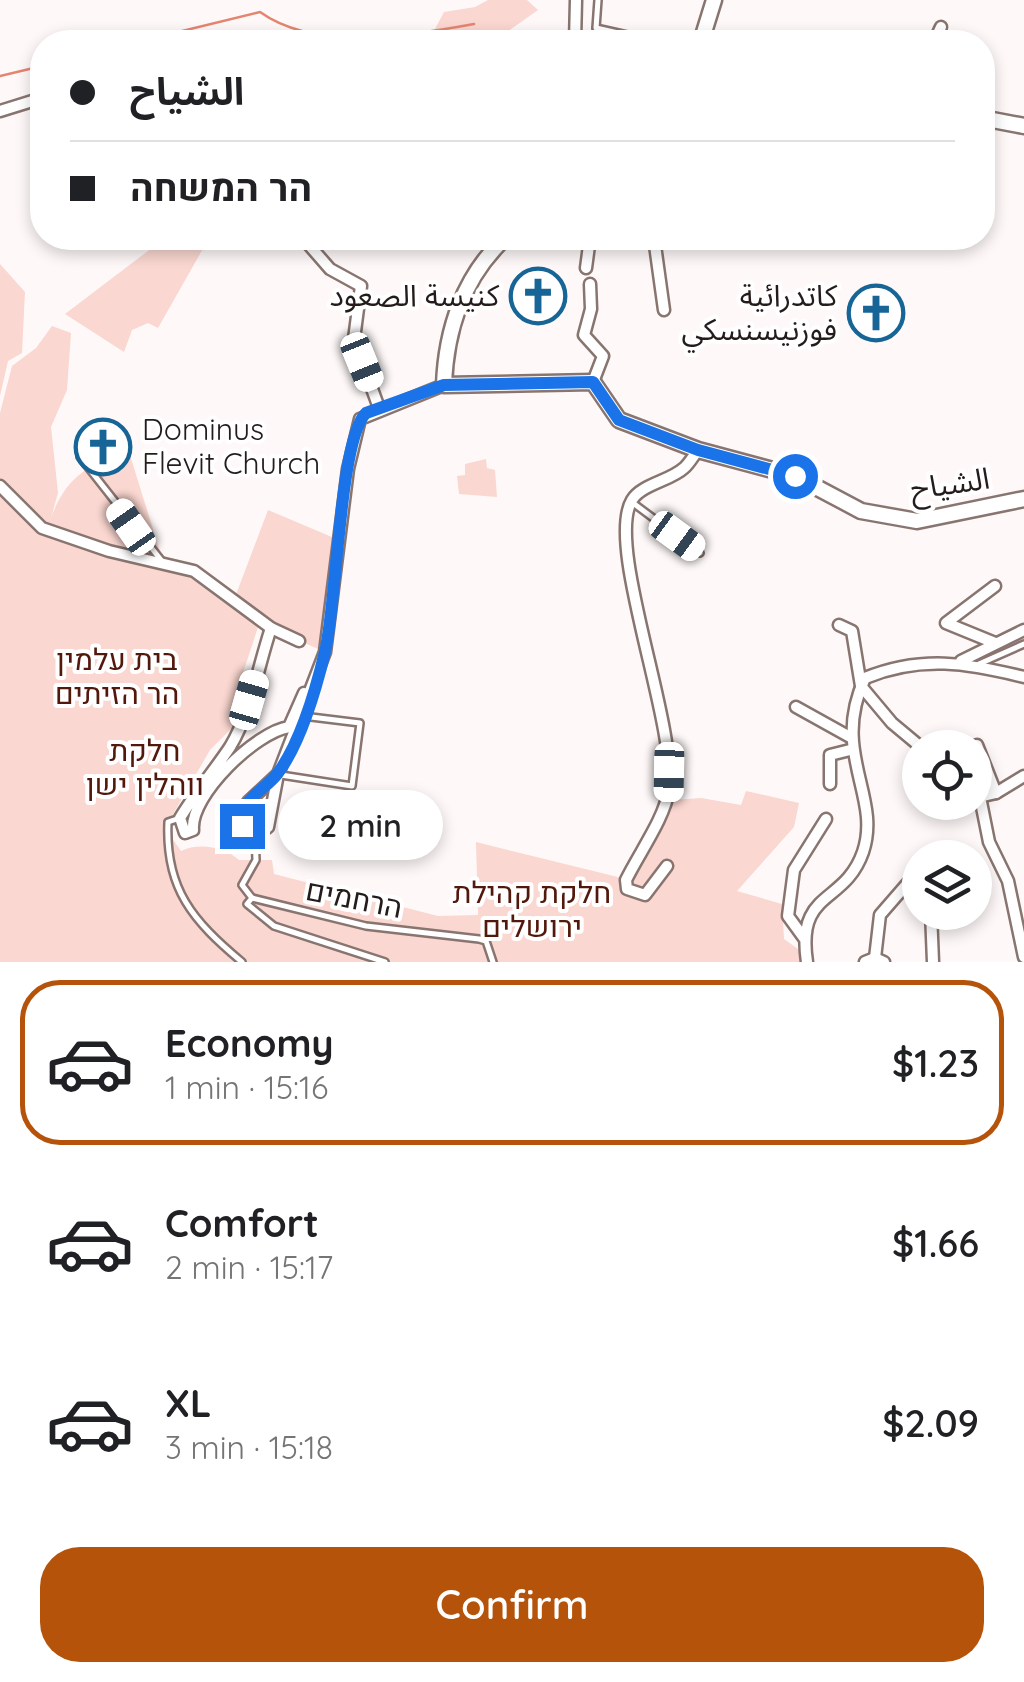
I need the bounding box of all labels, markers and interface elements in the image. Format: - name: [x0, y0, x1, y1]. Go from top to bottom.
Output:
- text: الشياح: [130, 67, 244, 115]
- text: הר המשחה: [130, 163, 312, 211]
- church icon: كنيسة الصعود: [508, 266, 568, 326]
- place label: كنيسة الصعود: [329, 276, 500, 314]
- place label: كاتدرائية فوزنيسنسكي: [681, 276, 838, 353]
- church icon: كاتدرائية فوزنيسنسكي: [846, 283, 906, 343]
- car: [337, 329, 387, 395]
- place label: Dominus Flevit Church: [142, 410, 320, 482]
- church icon: Dominus Flevit Church: [73, 417, 133, 477]
- route start: [773, 454, 818, 499]
- street label: الشياح: [908, 459, 992, 511]
- car: [102, 494, 160, 560]
- car: [644, 506, 710, 566]
- park label: בית עלמין הר הזיתים: [55, 640, 179, 712]
- car: [226, 667, 272, 733]
- map controls: [902, 730, 992, 930]
- button: locate: [902, 730, 992, 820]
- park label: חלקת ווהלין ישן: [86, 731, 204, 803]
- car: [653, 742, 685, 802]
- callout: 2 min: [277, 791, 442, 861]
- route end: [220, 804, 265, 849]
- text: 2 min: [319, 805, 402, 845]
- button: layers: [902, 840, 992, 930]
- street label: הרחמים: [303, 870, 406, 926]
- park label: חלקת קהילת ירושלים: [453, 873, 611, 945]
- icon: car: [45, 1018, 135, 1108]
- text: Economy: [165, 1019, 334, 1067]
- text: $1.23: [892, 1039, 979, 1087]
- text: 1 min · 15:16: [165, 1067, 328, 1107]
- icon: car: [45, 1198, 135, 1288]
- text: Comfort: [165, 1199, 319, 1247]
- text: $1.66: [892, 1219, 979, 1267]
- text: 2 min · 15:17: [165, 1247, 333, 1287]
- icon: car: [45, 1378, 135, 1468]
- text: XL: [165, 1379, 211, 1427]
- text: $2.09: [882, 1399, 979, 1447]
- text: 3 min · 15:18: [165, 1427, 333, 1467]
- button: Confirm: [40, 1547, 984, 1662]

